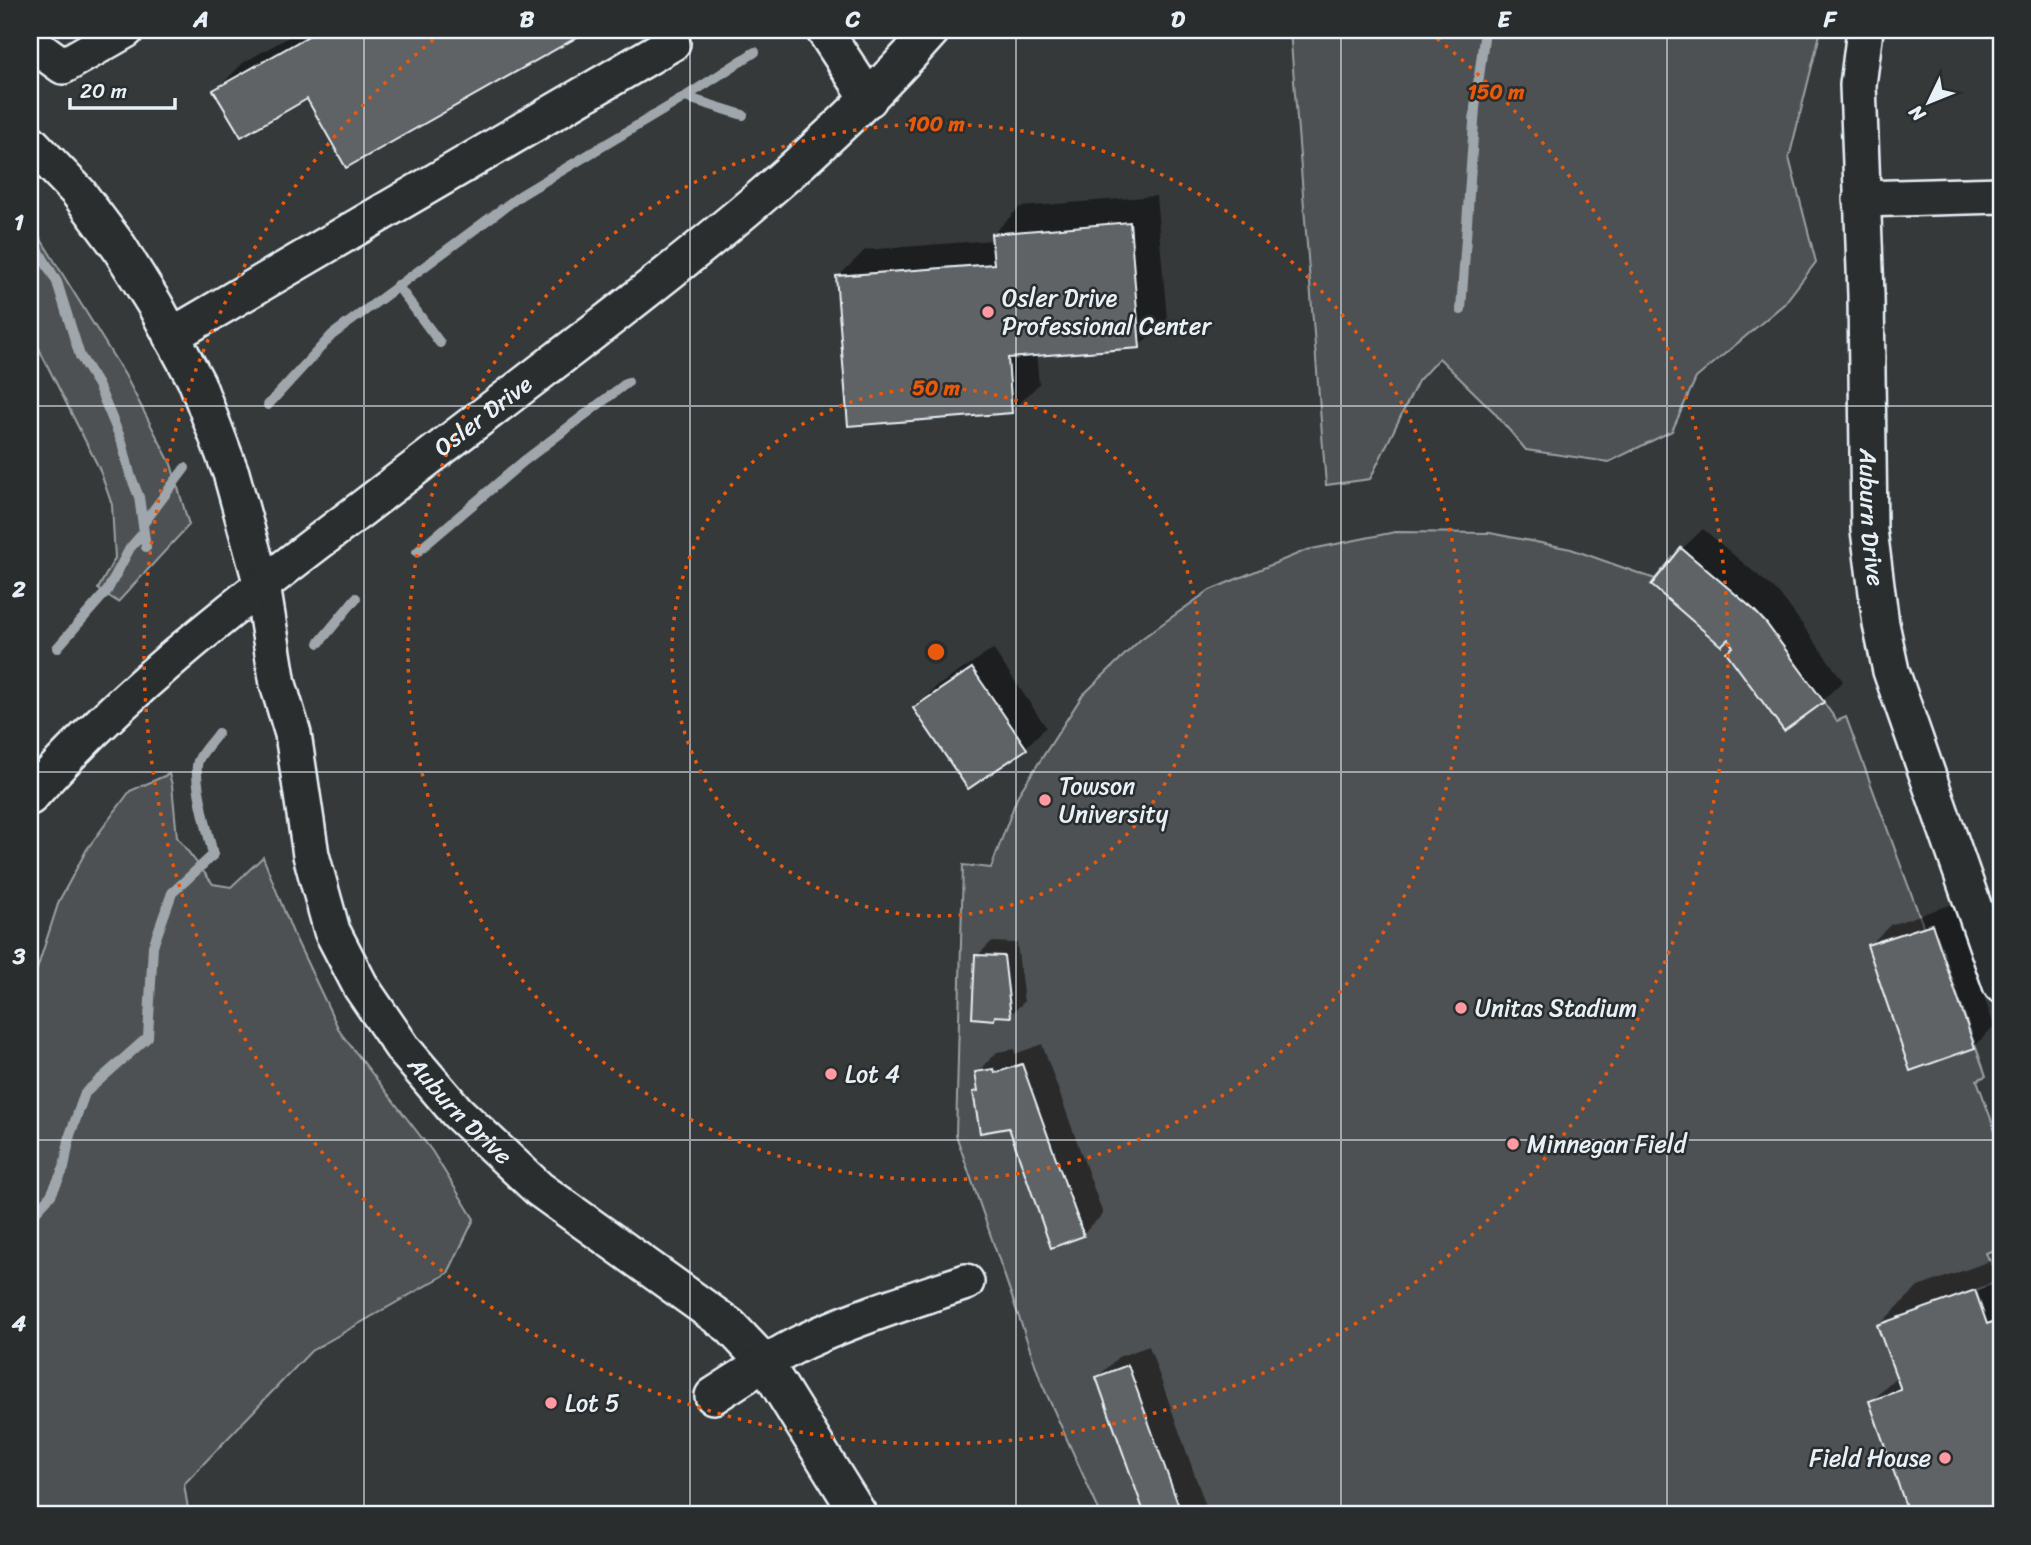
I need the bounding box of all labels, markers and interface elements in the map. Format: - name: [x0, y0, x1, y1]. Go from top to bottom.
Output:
- text: A: [192, 0, 209, 40]
- text: B: [520, 0, 535, 40]
- text: C: [845, 0, 861, 40]
- text: D: [1171, 0, 1186, 40]
- text: E: [1498, 0, 1513, 40]
- text: F: [1823, 0, 1838, 40]
- scale bar: [70, 66, 175, 110]
- north arrow: [1895, 66, 1965, 136]
- text: 20 m: [80, 72, 127, 110]
- text: 150 m: [1468, 73, 1525, 111]
- text: N: [1900, 97, 1934, 130]
- text: 100 m: [907, 105, 965, 143]
- text: 1: [14, 202, 24, 243]
- place label: Osler Drive Professional Center: [1002, 277, 1212, 347]
- marker: Osler Drive Professional Center: [980, 304, 996, 320]
- street label: Osler Drive: [424, 364, 542, 468]
- text: 50 m: [912, 369, 961, 407]
- street label: Auburn Drive: [1847, 447, 1897, 589]
- text: 2: [11, 569, 26, 610]
- centre of rings: [924, 640, 948, 664]
- place label: Towson University: [1059, 765, 1169, 835]
- marker: Towson University: [1037, 792, 1053, 808]
- text: 3: [12, 936, 26, 977]
- place label: Unitas Stadium: [1475, 987, 1637, 1029]
- marker: Unitas Stadium: [1453, 1000, 1469, 1016]
- street label: Auburn Drive: [396, 1046, 523, 1175]
- place label: Lot 4: [845, 1053, 900, 1095]
- marker: Lot 4: [823, 1066, 839, 1082]
- place label: Minnegan Field: [1527, 1123, 1688, 1165]
- marker: Minnegan Field: [1505, 1136, 1521, 1152]
- text: 4: [11, 1303, 27, 1344]
- place label: Lot 5: [565, 1382, 620, 1424]
- marker: Lot 5: [543, 1395, 559, 1411]
- place label: Field House: [1809, 1437, 1931, 1479]
- marker: Field House: [1937, 1450, 1953, 1466]

